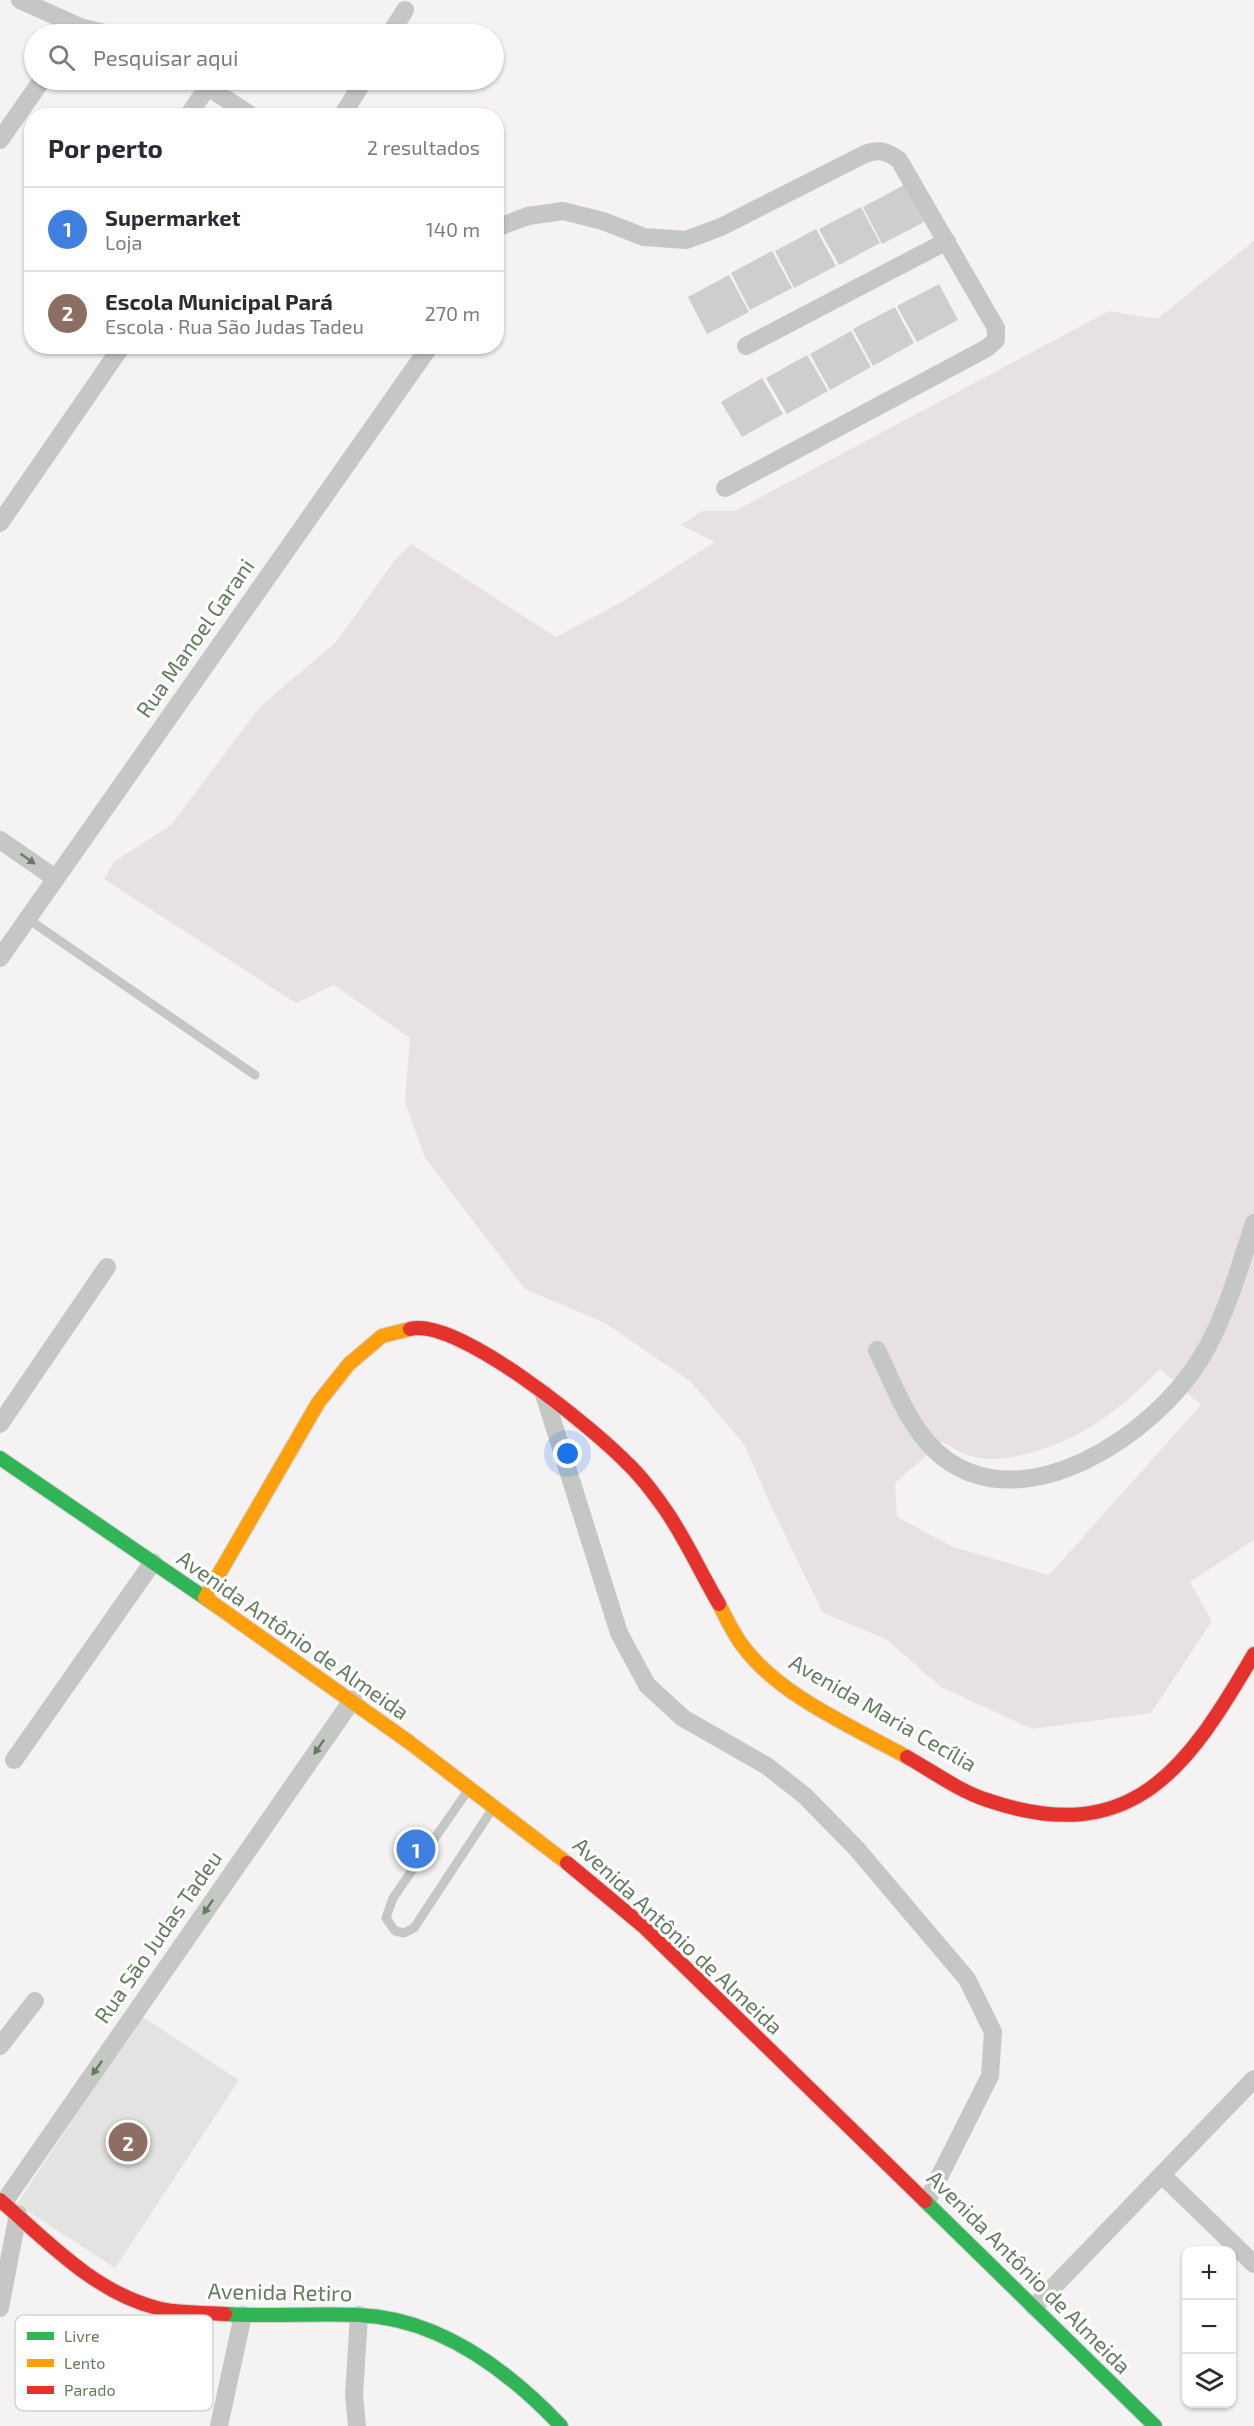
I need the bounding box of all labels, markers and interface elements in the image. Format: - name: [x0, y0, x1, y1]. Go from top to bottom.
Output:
- search box: [24, 24, 504, 90]
- icon: search: [45, 41, 78, 74]
- text: Pesquisar aqui: [93, 44, 239, 70]
- text: Por perto: [48, 132, 163, 163]
- text: 2 resultados: [367, 135, 480, 159]
- text: Supermarket: [105, 204, 241, 230]
- text: 1: [63, 217, 72, 241]
- text: 140 m: [426, 217, 480, 241]
- text: Loja: [105, 230, 143, 254]
- text: Escola Municipal Pará: [105, 288, 333, 314]
- text: 2: [62, 301, 73, 325]
- text: 270 m: [424, 301, 480, 325]
- text: Escola · Rua São Judas Tadeu: [105, 314, 364, 338]
- street label: Rua Manoel Garani: [130, 553, 259, 722]
- one-way arrow: [19, 853, 35, 865]
- your location: [553, 1439, 582, 1468]
- street label: Avenida Antônio de Almeida: [173, 1544, 415, 1724]
- street label: Avenida Maria Cecília: [785, 1648, 982, 1776]
- one-way arrow: [314, 1739, 325, 1755]
- pin: 1: [396, 1826, 436, 1872]
- street label: Avenida Antônio de Almeida: [568, 1831, 789, 2039]
- street label: Rua São Judas Tadeu: [88, 1845, 226, 2028]
- one-way arrow: [202, 1899, 214, 1915]
- one-way arrow: [91, 2059, 103, 2075]
- pin: 2: [108, 2120, 148, 2164]
- street label: Avenida Antônio de Almeida: [923, 2164, 1137, 2378]
- map controls: [1182, 2246, 1236, 2408]
- button: +: [1182, 2246, 1236, 2300]
- street label: Avenida Retiro: [208, 2277, 353, 2305]
- button: −: [1182, 2300, 1236, 2354]
- legend: [15, 2315, 213, 2411]
- text: Livre: [64, 2326, 99, 2345]
- text: Lento: [64, 2353, 105, 2372]
- button: layers: [1182, 2354, 1236, 2408]
- text: Parado: [64, 2380, 116, 2399]

